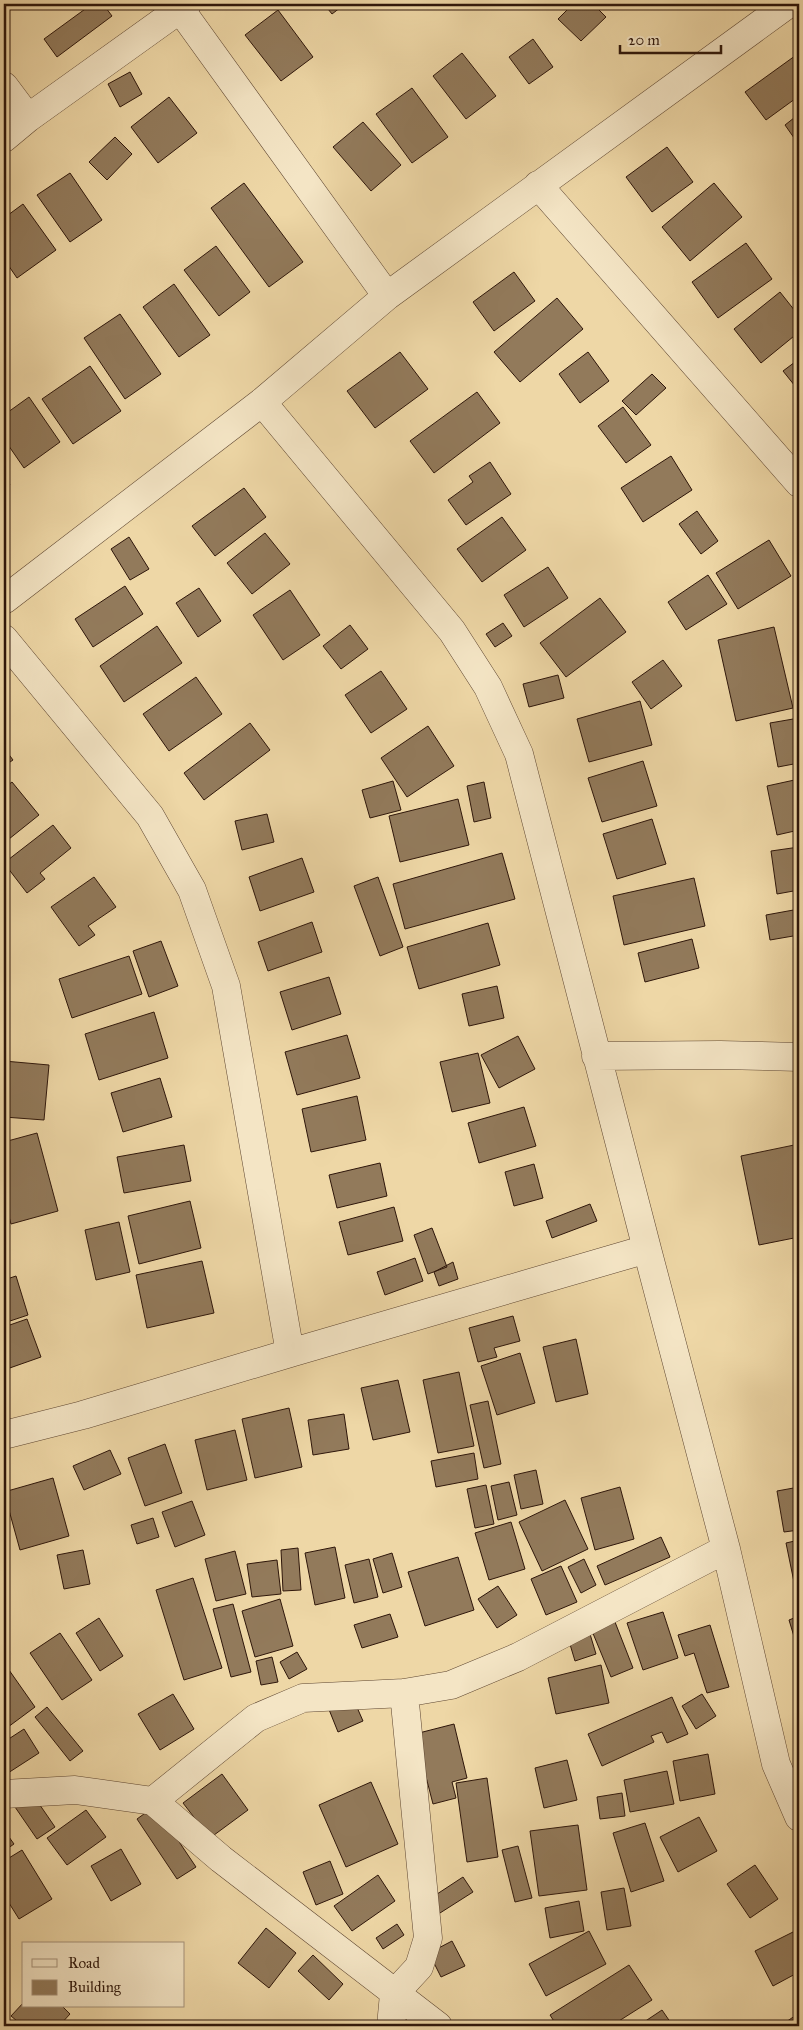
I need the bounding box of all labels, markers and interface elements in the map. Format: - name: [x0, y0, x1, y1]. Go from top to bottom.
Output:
- scale bar: [620, 22, 722, 54]
- text: 20 m: [628, 31, 660, 49]
- legend: [22, 1942, 185, 2008]
- text: Road: [68, 1954, 100, 1972]
- text: Building: [68, 1978, 122, 1996]

